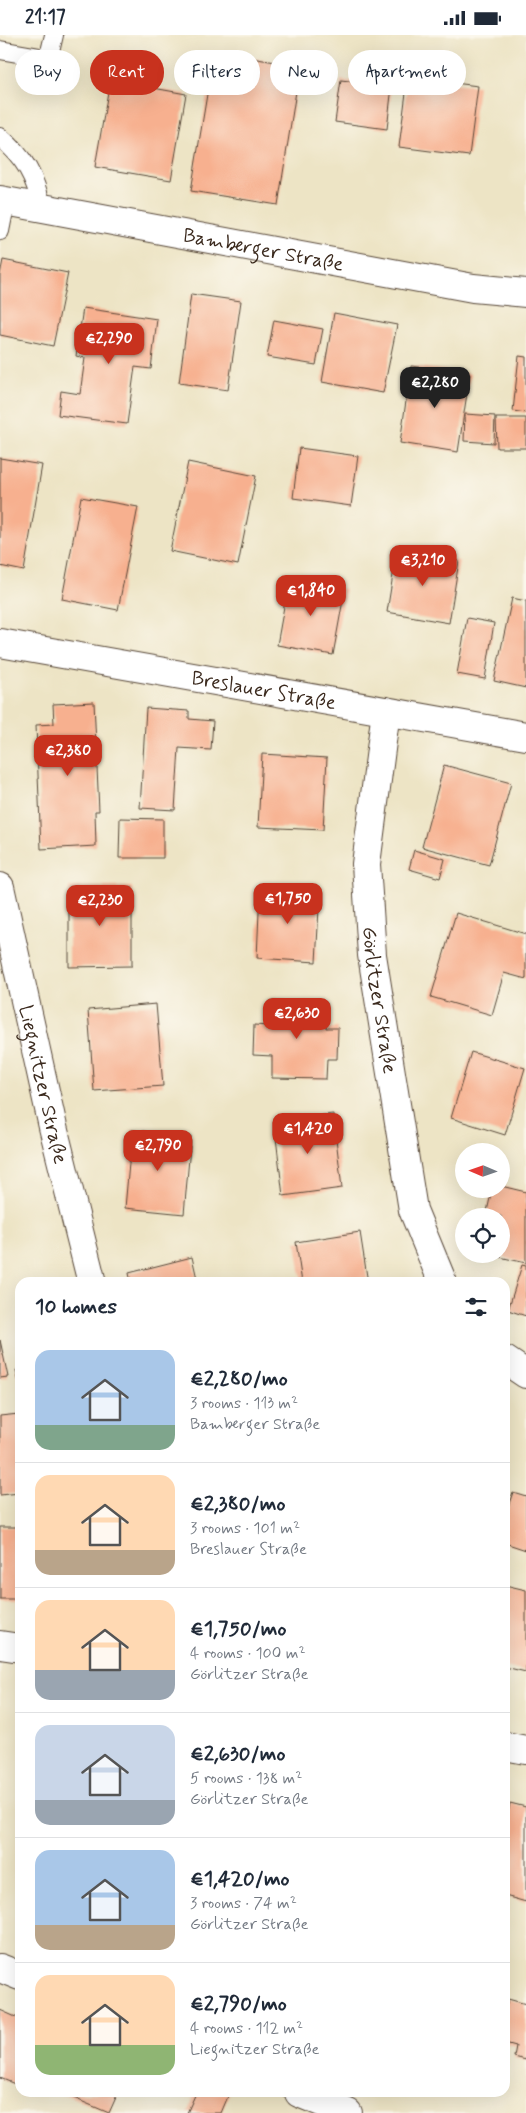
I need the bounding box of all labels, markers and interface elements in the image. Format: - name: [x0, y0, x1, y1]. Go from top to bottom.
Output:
- text: 21:17: [25, 5, 66, 30]
- chip: Buy: [15, 50, 80, 95]
- chip: Rent: [90, 50, 164, 95]
- chip: Filters: [174, 50, 260, 95]
- chip: New: [270, 50, 338, 95]
- chip: Apartment: [348, 50, 466, 95]
- street label: Bamberger Straße: [181, 222, 346, 279]
- pin: €2,290: [68, 323, 150, 365]
- text: €2,290: [85, 328, 133, 349]
- pin: €2,280: [394, 367, 476, 409]
- text: €2,280: [411, 372, 459, 393]
- pin: €3,210: [382, 545, 464, 587]
- text: €3,210: [401, 550, 445, 571]
- pin: €1,840: [270, 575, 352, 617]
- text: €1,840: [287, 580, 335, 601]
- street label: Breslauer Straße: [189, 665, 338, 717]
- pin: €2,380: [27, 735, 109, 777]
- text: €2,380: [45, 740, 91, 761]
- pin: €1,750: [247, 883, 329, 925]
- pin: €2,230: [59, 885, 141, 927]
- text: €1,750: [264, 888, 312, 909]
- text: €2,230: [77, 890, 123, 911]
- street label: Görlitzer Straße: [355, 926, 403, 1076]
- pin: €2,630: [256, 997, 338, 1040]
- street label: Liegnitzer Straße: [11, 1003, 74, 1167]
- text: €2,630: [274, 1003, 320, 1024]
- pin: €1,420: [267, 1113, 349, 1155]
- text: €1,420: [283, 1118, 333, 1139]
- pin: €2,790: [117, 1129, 199, 1172]
- text: €2,790: [134, 1135, 182, 1156]
- north arrow: [455, 1143, 510, 1197]
- map controls: [455, 1143, 510, 1263]
- button: locate: [455, 1208, 510, 1263]
- text: 10 homes: [35, 1293, 117, 1321]
- icon: filters: [462, 1293, 490, 1321]
- text: €2,280/mo: [190, 1365, 288, 1393]
- icon: home: [75, 1370, 135, 1430]
- text: 3 rooms · 113 m²: [190, 1393, 298, 1414]
- text: Bamberger Straße: [190, 1414, 320, 1435]
- text: €2,380/mo: [190, 1490, 285, 1518]
- icon: home: [75, 1495, 135, 1555]
- text: 3 rooms · 101 m²: [190, 1518, 300, 1539]
- text: Breslauer Straße: [190, 1539, 307, 1560]
- text: €1,750/mo: [190, 1615, 287, 1643]
- icon: home: [75, 1620, 135, 1680]
- text: 4 rooms · 100 m²: [190, 1643, 306, 1664]
- text: Görlitzer Straße: [190, 1664, 308, 1685]
- text: €2,630/mo: [190, 1740, 285, 1768]
- icon: home: [75, 1745, 135, 1805]
- text: 5 rooms · 138 m²: [190, 1768, 302, 1789]
- text: Görlitzer Straße: [190, 1789, 308, 1810]
- text: €1,420/mo: [190, 1865, 290, 1893]
- icon: home: [75, 1870, 135, 1930]
- text: 3 rooms · 74 m²: [190, 1893, 297, 1914]
- text: Görlitzer Straße: [190, 1914, 308, 1935]
- text: €2,790/mo: [190, 1990, 287, 2018]
- icon: home: [75, 1995, 135, 2055]
- text: 4 rooms · 112 m²: [190, 2018, 303, 2039]
- text: Liegnitzer Straße: [190, 2039, 319, 2060]

